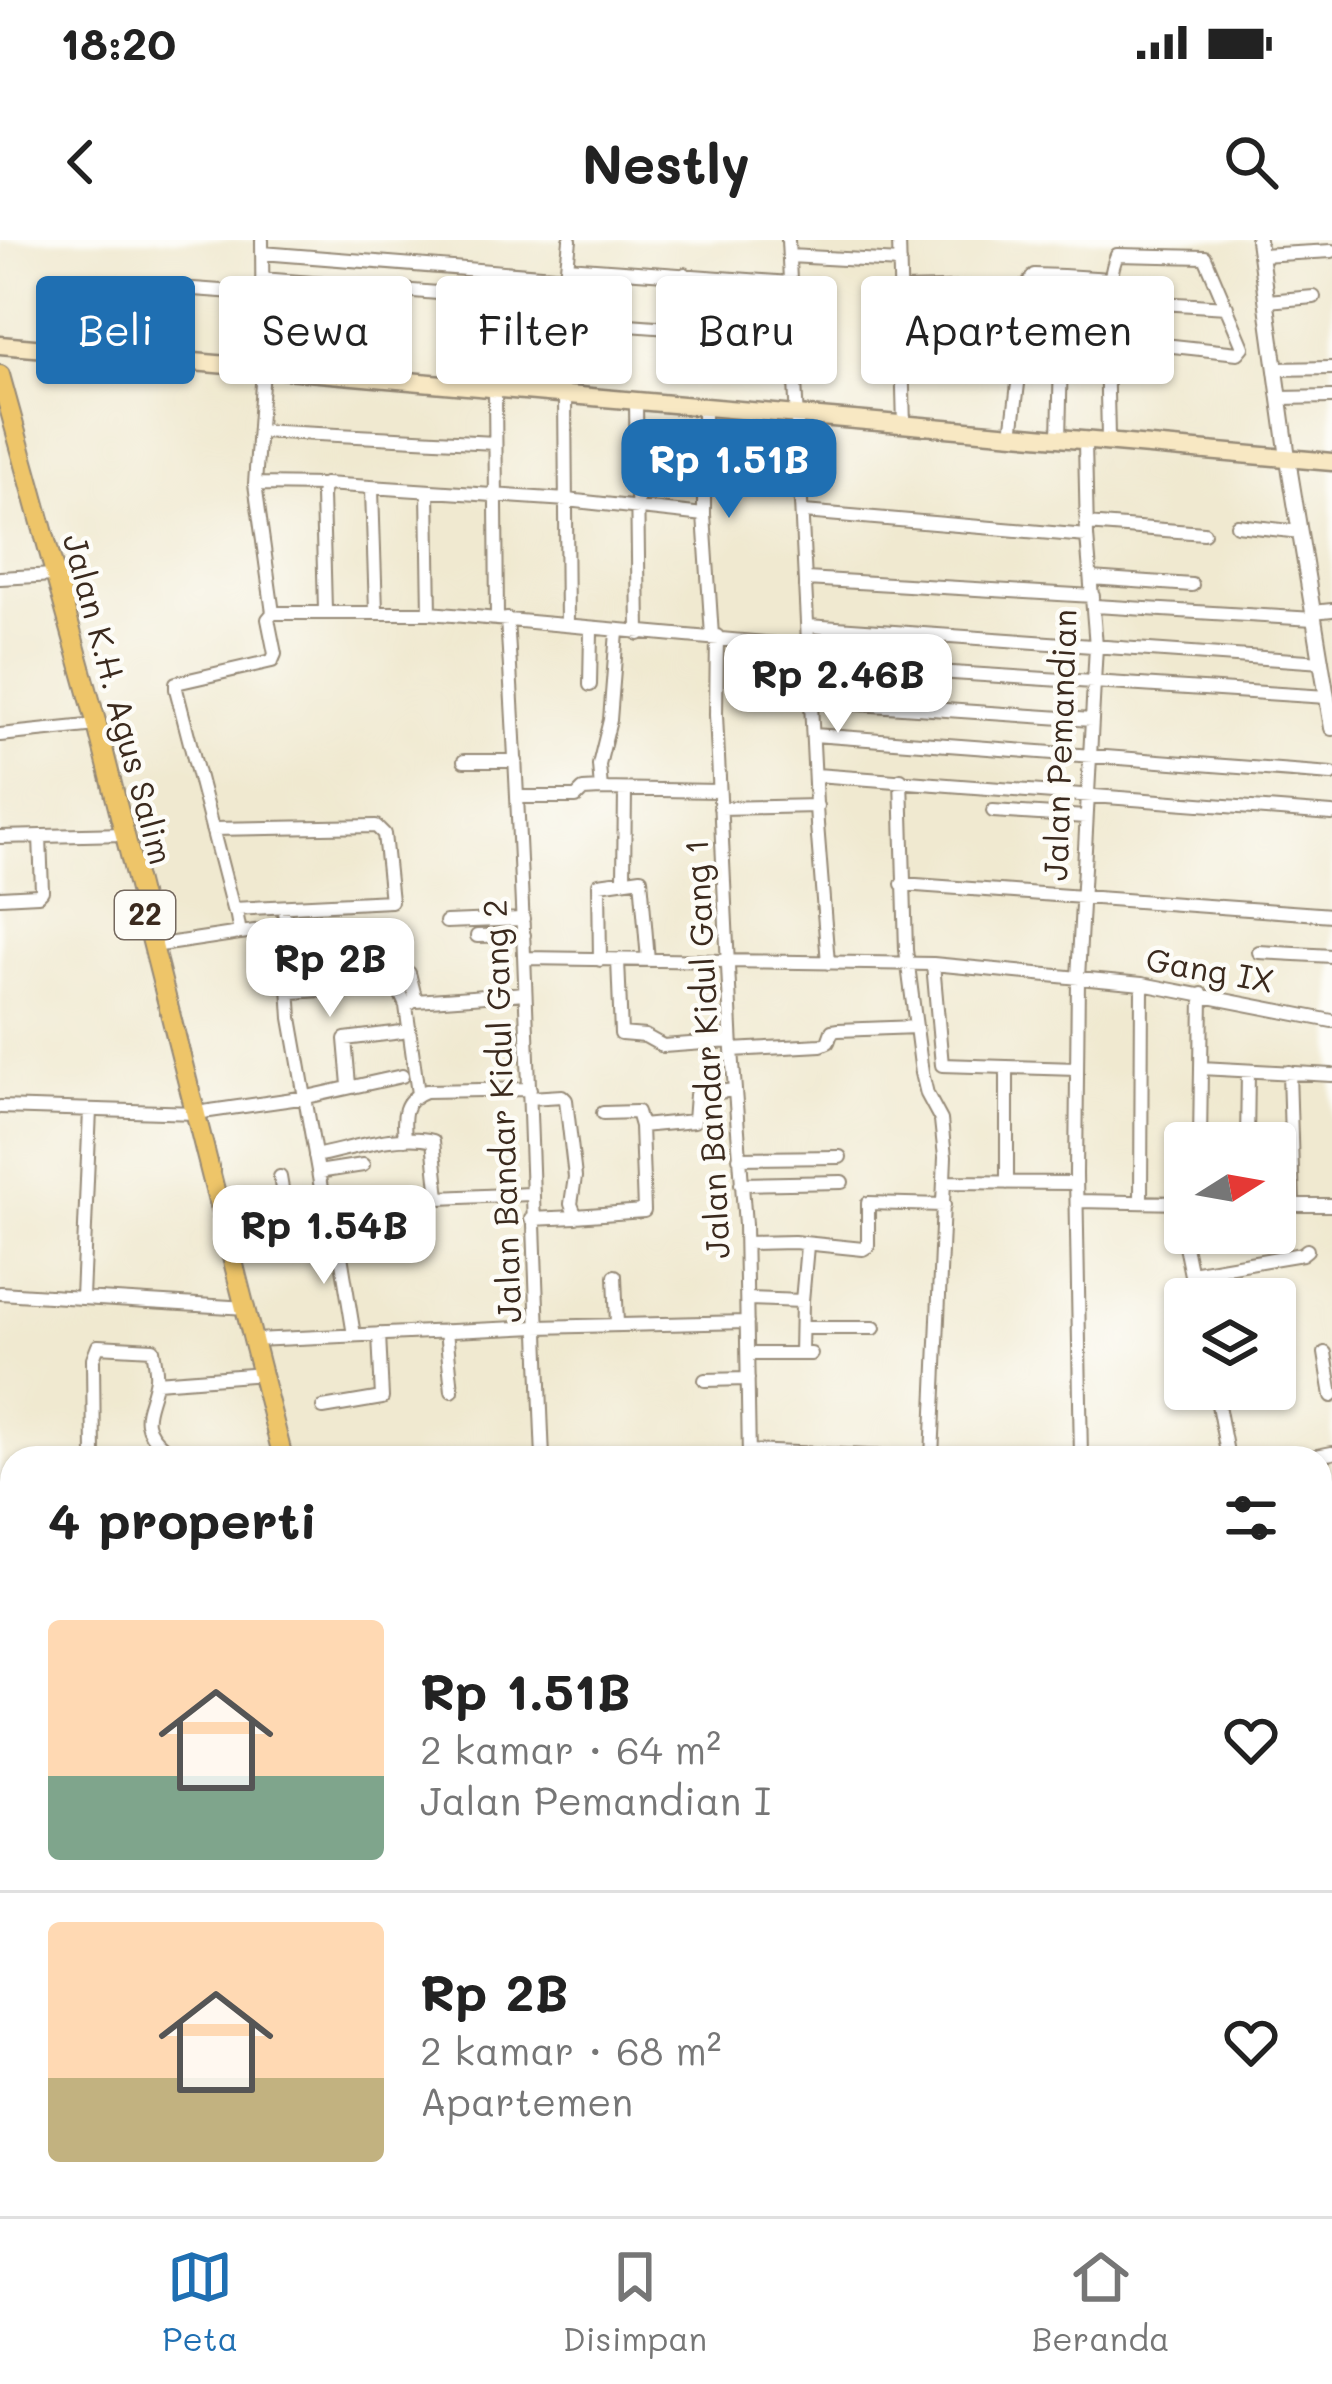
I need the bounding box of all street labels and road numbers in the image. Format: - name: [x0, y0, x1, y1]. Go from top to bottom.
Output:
- street label: Jalan K.H. Agus Salim: [55, 529, 184, 869]
- street label: Jalan Pemandian: [1032, 608, 1085, 882]
- street label: Jalan Bandar Kidul Gang 1: [673, 838, 738, 1260]
- road number: 22: [115, 891, 175, 939]
- street label: Jalan Bandar Kidul Gang 2: [472, 899, 529, 1323]
- street label: Gang IX: [1143, 936, 1278, 1001]

